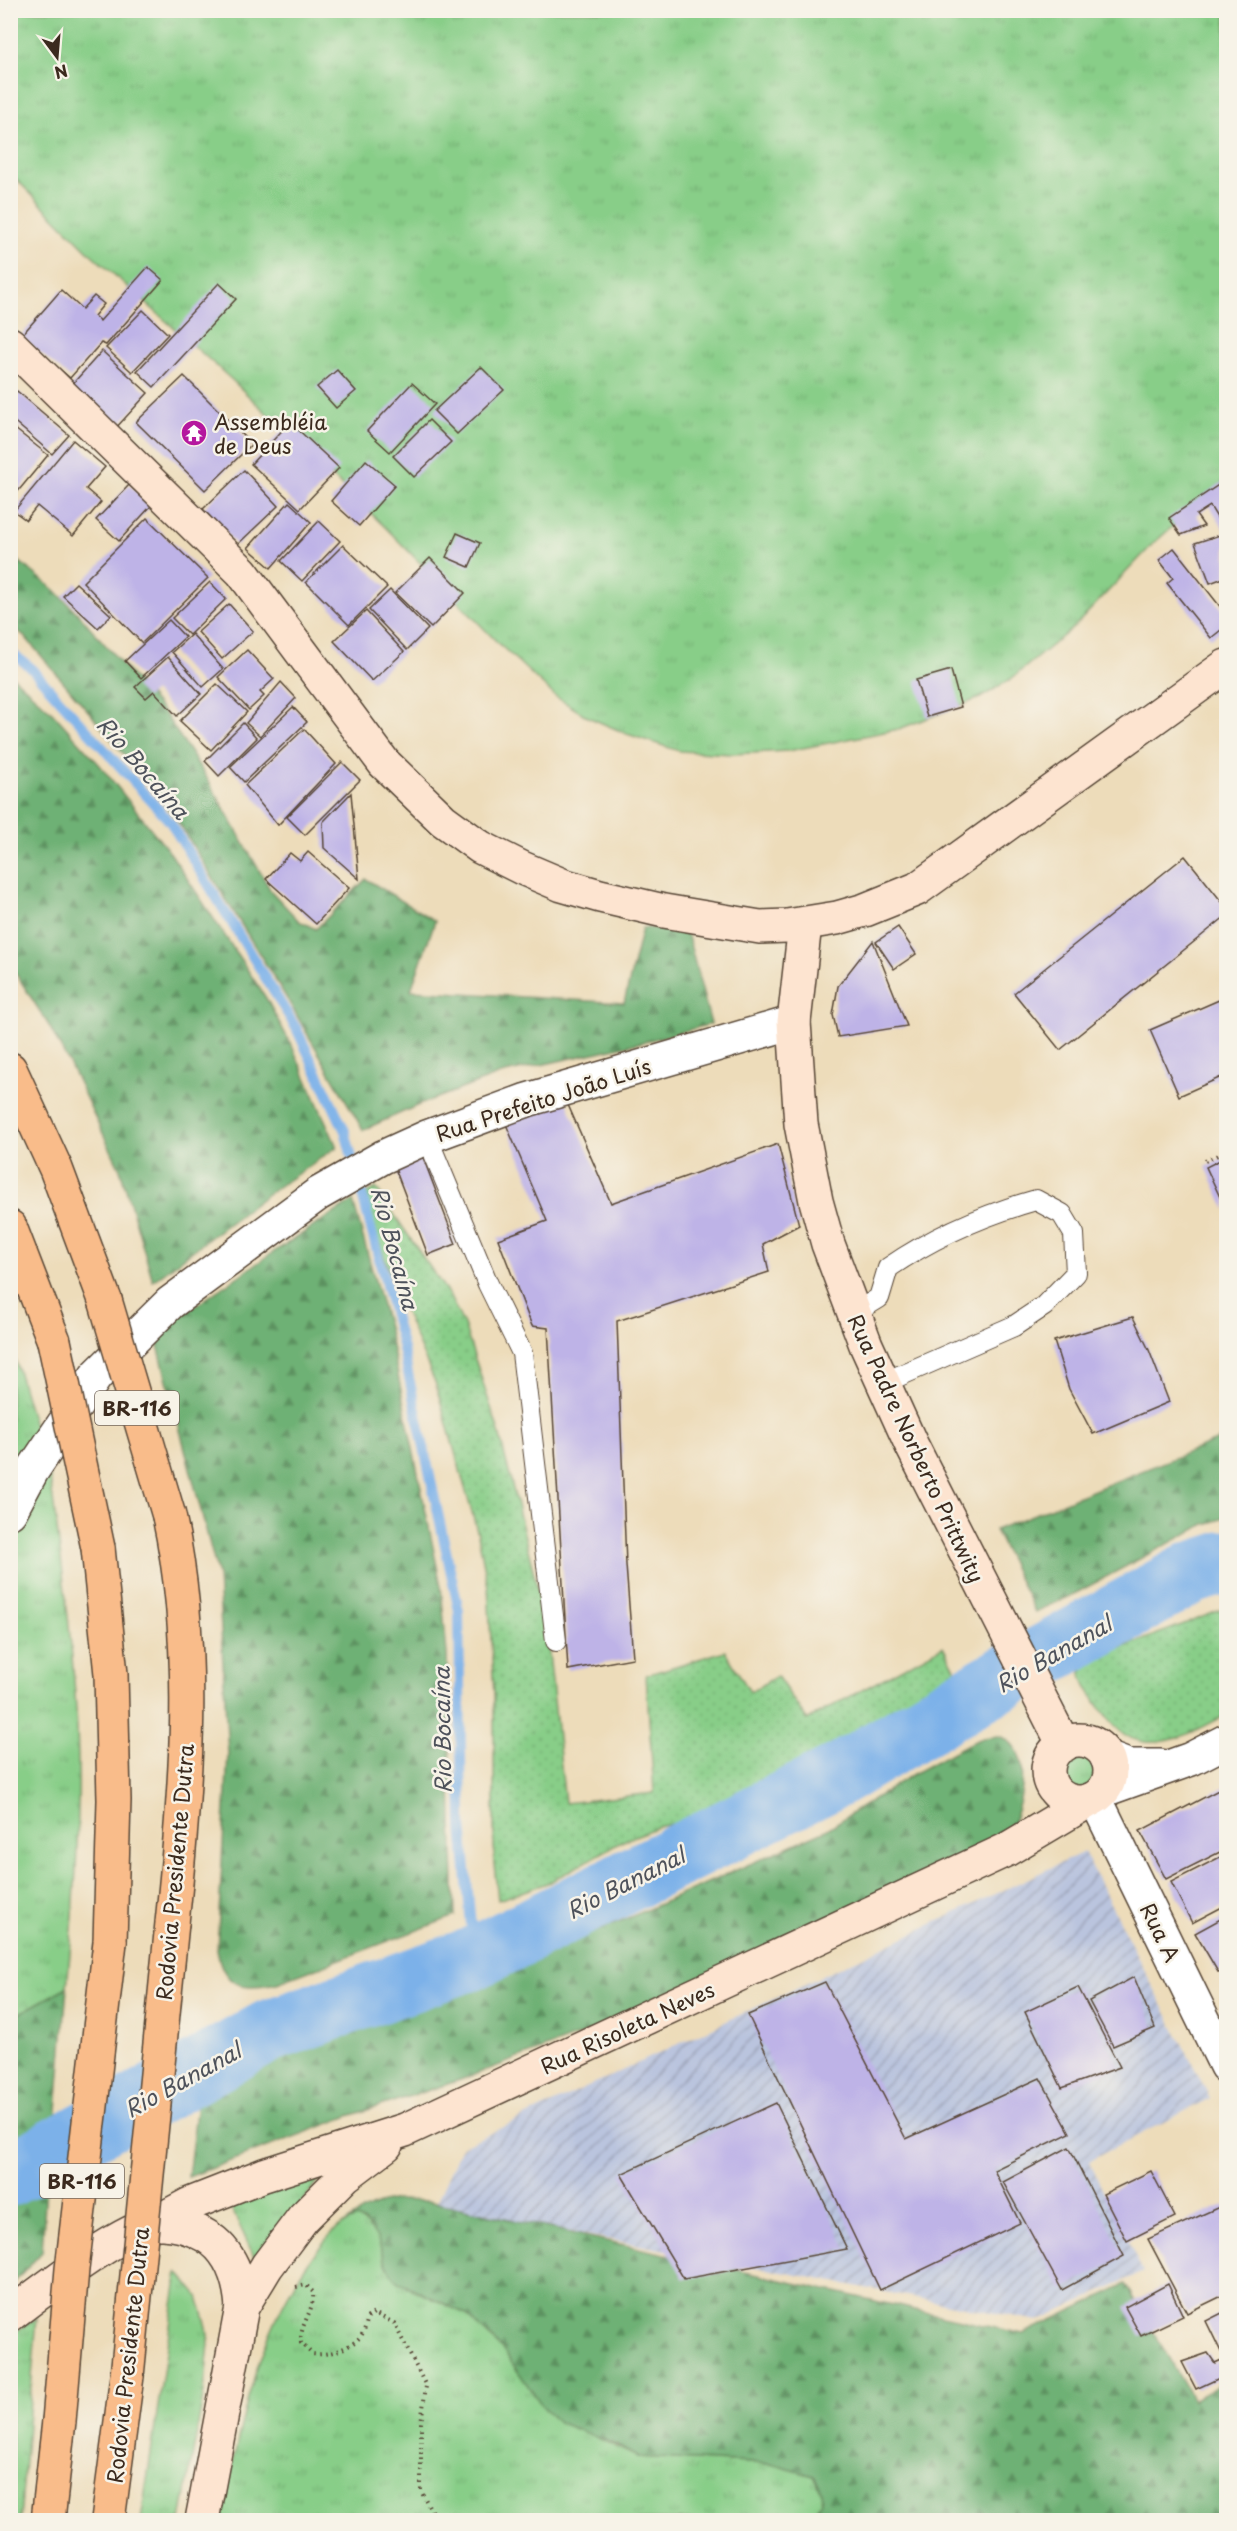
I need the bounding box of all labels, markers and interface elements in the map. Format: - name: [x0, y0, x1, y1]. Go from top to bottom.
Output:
- north arrow: [27, 27, 87, 87]
- text: N: [52, 59, 71, 86]
- place label: Assembléia de Deus: [214, 405, 327, 461]
- temple icon: Assembléia de Deus: [179, 418, 209, 448]
- water label: Rio Bocaína: [90, 708, 198, 826]
- street label: Rua Prefeito João Luís: [431, 1049, 655, 1149]
- water label: Rio Bocaína: [364, 1183, 429, 1314]
- street label: Rua Padre Norberto Prittwity: [841, 1308, 993, 1588]
- road number: BR-116: [95, 1391, 179, 1425]
- water label: Rio Bananal: [989, 1605, 1120, 1700]
- water label: Rio Bocaína: [423, 1666, 459, 1794]
- street label: Rodovia Presidente Dutra: [147, 1742, 201, 2002]
- water label: Rio Bananal: [560, 1837, 693, 1926]
- street label: Rua A: [1133, 1897, 1189, 1967]
- street label: Rua Risoleta Neves: [535, 1973, 719, 2081]
- water label: Rio Bananal: [118, 2032, 249, 2125]
- road number: BR-116: [40, 2164, 124, 2198]
- street label: Rodovia Presidente Dutra: [98, 2225, 156, 2485]

